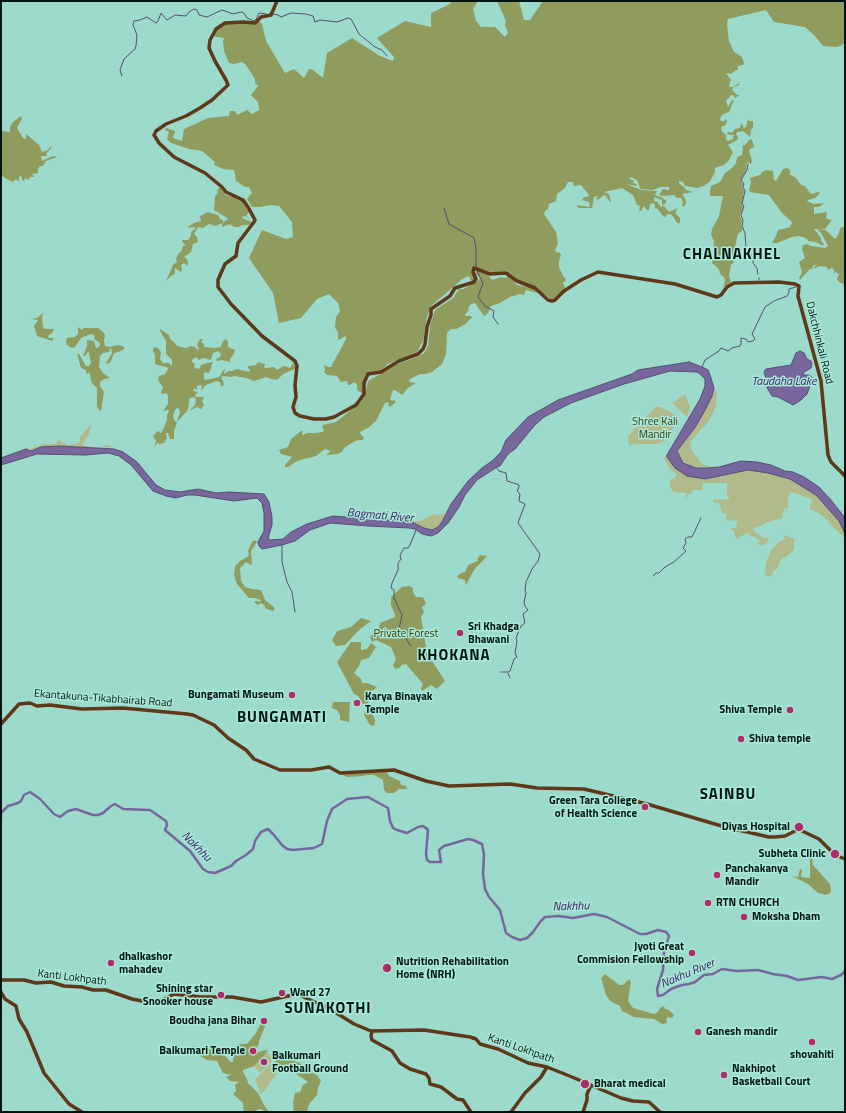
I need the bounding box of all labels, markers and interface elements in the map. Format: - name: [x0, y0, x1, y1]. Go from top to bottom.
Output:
- district label: CHALNAKHEL: [683, 246, 781, 264]
- street label: Dakchhinkali Road: [802, 300, 836, 386]
- water label: Taudaha Lake: [751, 375, 817, 389]
- park label: Shree Kali Mandir: [632, 415, 678, 441]
- water label: Bagmati River: [346, 506, 414, 526]
- place label: Sri Khadga Bhawani: [468, 620, 519, 646]
- park label: Private Forest: [374, 627, 438, 641]
- marker: Sri Khadga Bhawani: [455, 628, 465, 638]
- district label: KHOKANA: [417, 647, 491, 665]
- street label: Ekantakuna-Tikabhairab Road: [33, 688, 173, 710]
- place label: Bungamati Museum: [188, 688, 284, 702]
- marker: Bungamati Museum: [287, 690, 297, 700]
- place label: Karya Binayak Temple: [365, 690, 432, 716]
- marker: Karya Binayak Temple: [352, 698, 362, 708]
- place label: Shiva Temple: [719, 703, 782, 717]
- marker: Shiva Temple: [785, 705, 795, 715]
- district label: BUNGAMATI: [237, 709, 327, 727]
- place label: Shiva temple: [749, 732, 811, 746]
- marker: Shiva temple: [736, 734, 746, 744]
- district label: SAINBU: [700, 786, 756, 804]
- place label: Green Tara College of Health Science: [549, 794, 637, 820]
- marker: Green Tara College of Health Science: [640, 802, 650, 812]
- place label: Diyas Hospital: [722, 820, 790, 834]
- marker: Diyas Hospital: [793, 821, 805, 833]
- water label: Nakhhu: [178, 829, 214, 865]
- place label: Subheta Clinic: [759, 847, 826, 861]
- marker: Subheta Clinic: [829, 848, 841, 860]
- place label: Panchakanya Mandir: [725, 862, 788, 888]
- marker: Panchakanya Mandir: [712, 870, 722, 880]
- place label: RTN CHURCH: [716, 896, 780, 910]
- marker: RTN CHURCH: [703, 898, 713, 908]
- water label: Nakhhu: [552, 899, 590, 915]
- place label: Moksha Dham: [752, 910, 820, 924]
- marker: Moksha Dham: [739, 912, 749, 922]
- place label: Jyoti Great Commision Fellowship: [577, 940, 684, 966]
- marker: Jyoti Great Commision Fellowship: [687, 948, 697, 958]
- place label: dhalkashor mahadev: [119, 950, 172, 976]
- place label: Nutrition Rehabilitation Home (NRH): [396, 955, 509, 981]
- water label: Nakhu River: [659, 956, 717, 992]
- marker: dhalkashor mahadev: [106, 958, 116, 968]
- marker: Nutrition Rehabilitation Home (NRH): [381, 962, 393, 974]
- street label: Kanti Lokhpath: [37, 967, 107, 989]
- place label: Shining star Snooker house: [143, 982, 213, 1008]
- place label: Ward 27: [290, 986, 331, 1000]
- marker: Ward 27: [277, 988, 287, 998]
- marker: Shining star Snooker house: [216, 990, 226, 1000]
- district label: SUNAKOTHI: [284, 1000, 372, 1018]
- place label: Boudha jana Bihar: [169, 1014, 256, 1028]
- marker: Boudha jana Bihar: [259, 1016, 269, 1026]
- place label: Ganesh mandir: [706, 1025, 778, 1039]
- marker: Ganesh mandir: [693, 1027, 703, 1037]
- street label: Kanti Lokhpath: [486, 1031, 556, 1067]
- marker: shovahiti: [807, 1037, 817, 1047]
- place label: Balkumari Temple: [159, 1044, 245, 1058]
- marker: Balkumari Temple: [248, 1046, 258, 1056]
- place label: shovahiti: [790, 1048, 834, 1062]
- place label: Balkumari Football Ground: [272, 1049, 348, 1075]
- marker: Balkumari Football Ground: [259, 1057, 269, 1067]
- place label: Nakhipot Basketball Court: [732, 1062, 811, 1088]
- marker: Nakhipot Basketball Court: [719, 1070, 729, 1080]
- place label: Bharat medical: [594, 1077, 666, 1091]
- marker: Bharat medical: [579, 1078, 591, 1090]

